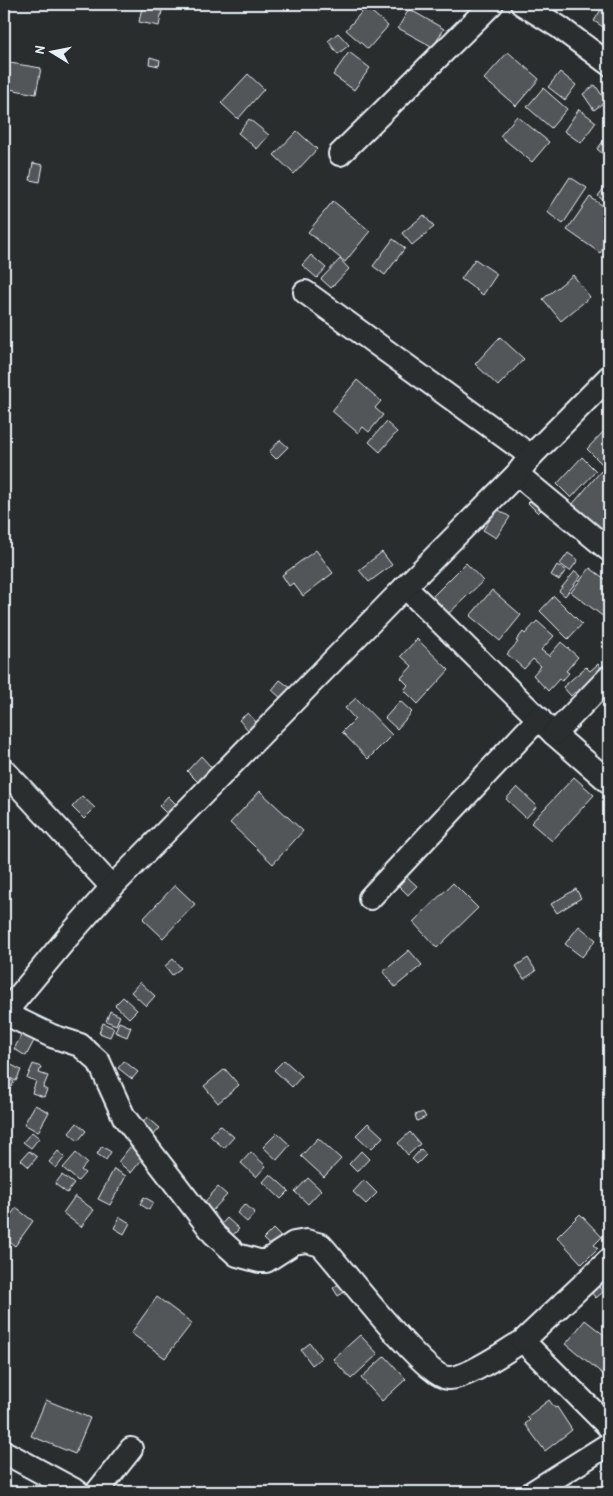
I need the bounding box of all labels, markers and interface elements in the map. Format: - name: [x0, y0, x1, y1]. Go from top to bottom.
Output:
- north arrow: [28, 28, 78, 78]
- text: N: [29, 44, 49, 55]

